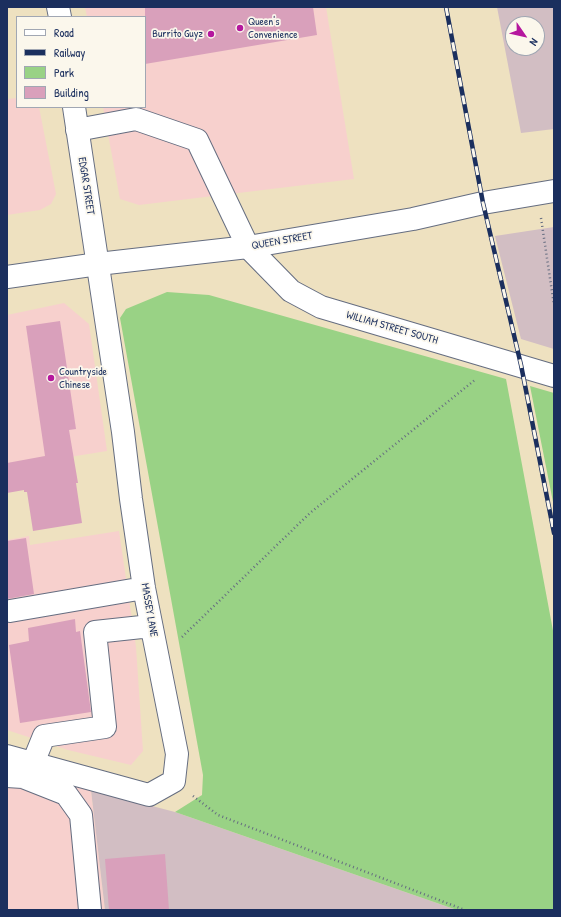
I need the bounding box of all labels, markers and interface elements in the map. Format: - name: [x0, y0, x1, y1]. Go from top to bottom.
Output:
- place label: Queen's Convenience: [248, 15, 298, 41]
- legend: [16, 16, 146, 108]
- north arrow: [505, 16, 545, 56]
- marker: Queen's Convenience: [235, 23, 245, 33]
- text: Road: [54, 24, 74, 41]
- place label: Burrito Guyz: [152, 27, 203, 41]
- marker: Burrito Guyz: [206, 29, 216, 39]
- text: N: [527, 36, 542, 48]
- text: Railway: [54, 44, 85, 61]
- text: Park: [54, 64, 74, 81]
- text: Building: [54, 84, 89, 101]
- street label: EDGAR STREET: [75, 156, 97, 216]
- street label: QUEEN STREET: [251, 229, 313, 253]
- street label: WILLIAM STREET SOUTH: [345, 309, 439, 347]
- place label: Countryside Chinese: [59, 365, 107, 391]
- marker: Countryside Chinese: [46, 373, 56, 383]
- street label: MASSEY LANE: [138, 582, 160, 638]

